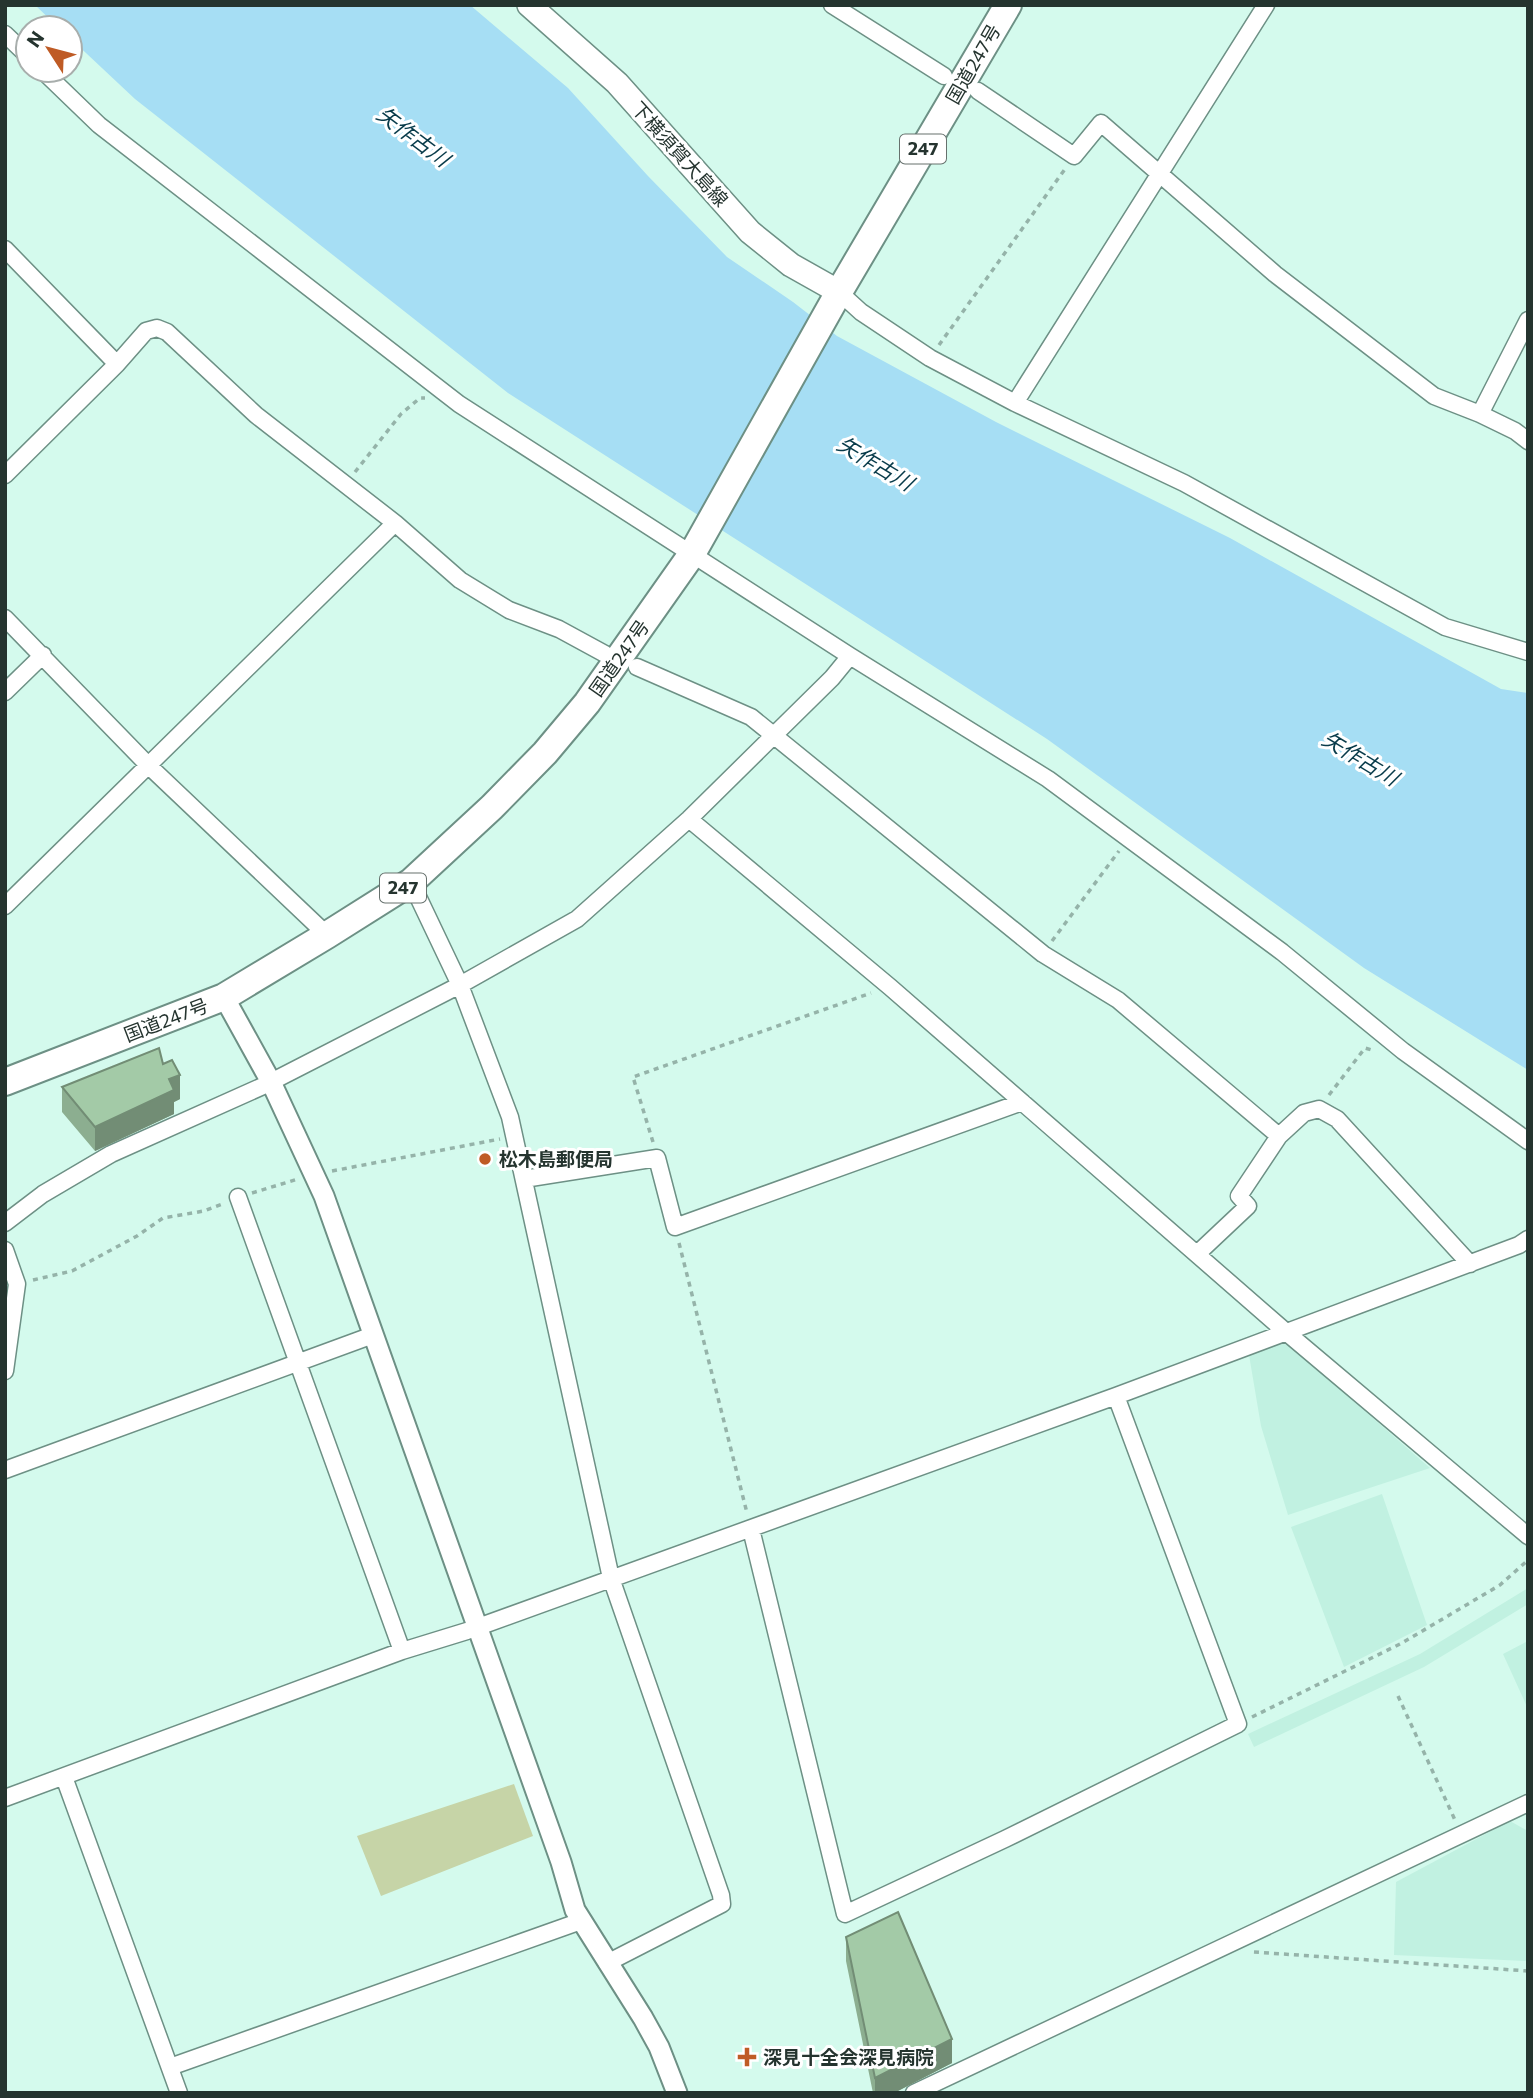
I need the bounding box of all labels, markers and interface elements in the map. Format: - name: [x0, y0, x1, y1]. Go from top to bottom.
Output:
- north arrow: [14, 14, 84, 84]
- street label: 国道247号: [941, 20, 1005, 108]
- text: N: [21, 26, 48, 51]
- street label: 下横須賀大島線: [627, 97, 733, 211]
- water label: 矢作古川: [373, 101, 457, 172]
- road number: 247: [900, 134, 946, 164]
- water label: 矢作古川: [833, 430, 920, 496]
- street label: 国道247号: [584, 615, 653, 700]
- water label: 矢作古川: [1318, 725, 1405, 791]
- road number: 247: [380, 874, 426, 903]
- street label: 国道247号: [120, 993, 211, 1046]
- place label: 松木島郵便局: [499, 1147, 613, 1170]
- marker: 松木島郵便局: [477, 1151, 493, 1167]
- place label: 深見十全会深見病院: [763, 2045, 934, 2068]
- marker: 深見十全会深見病院: [737, 2047, 757, 2067]

